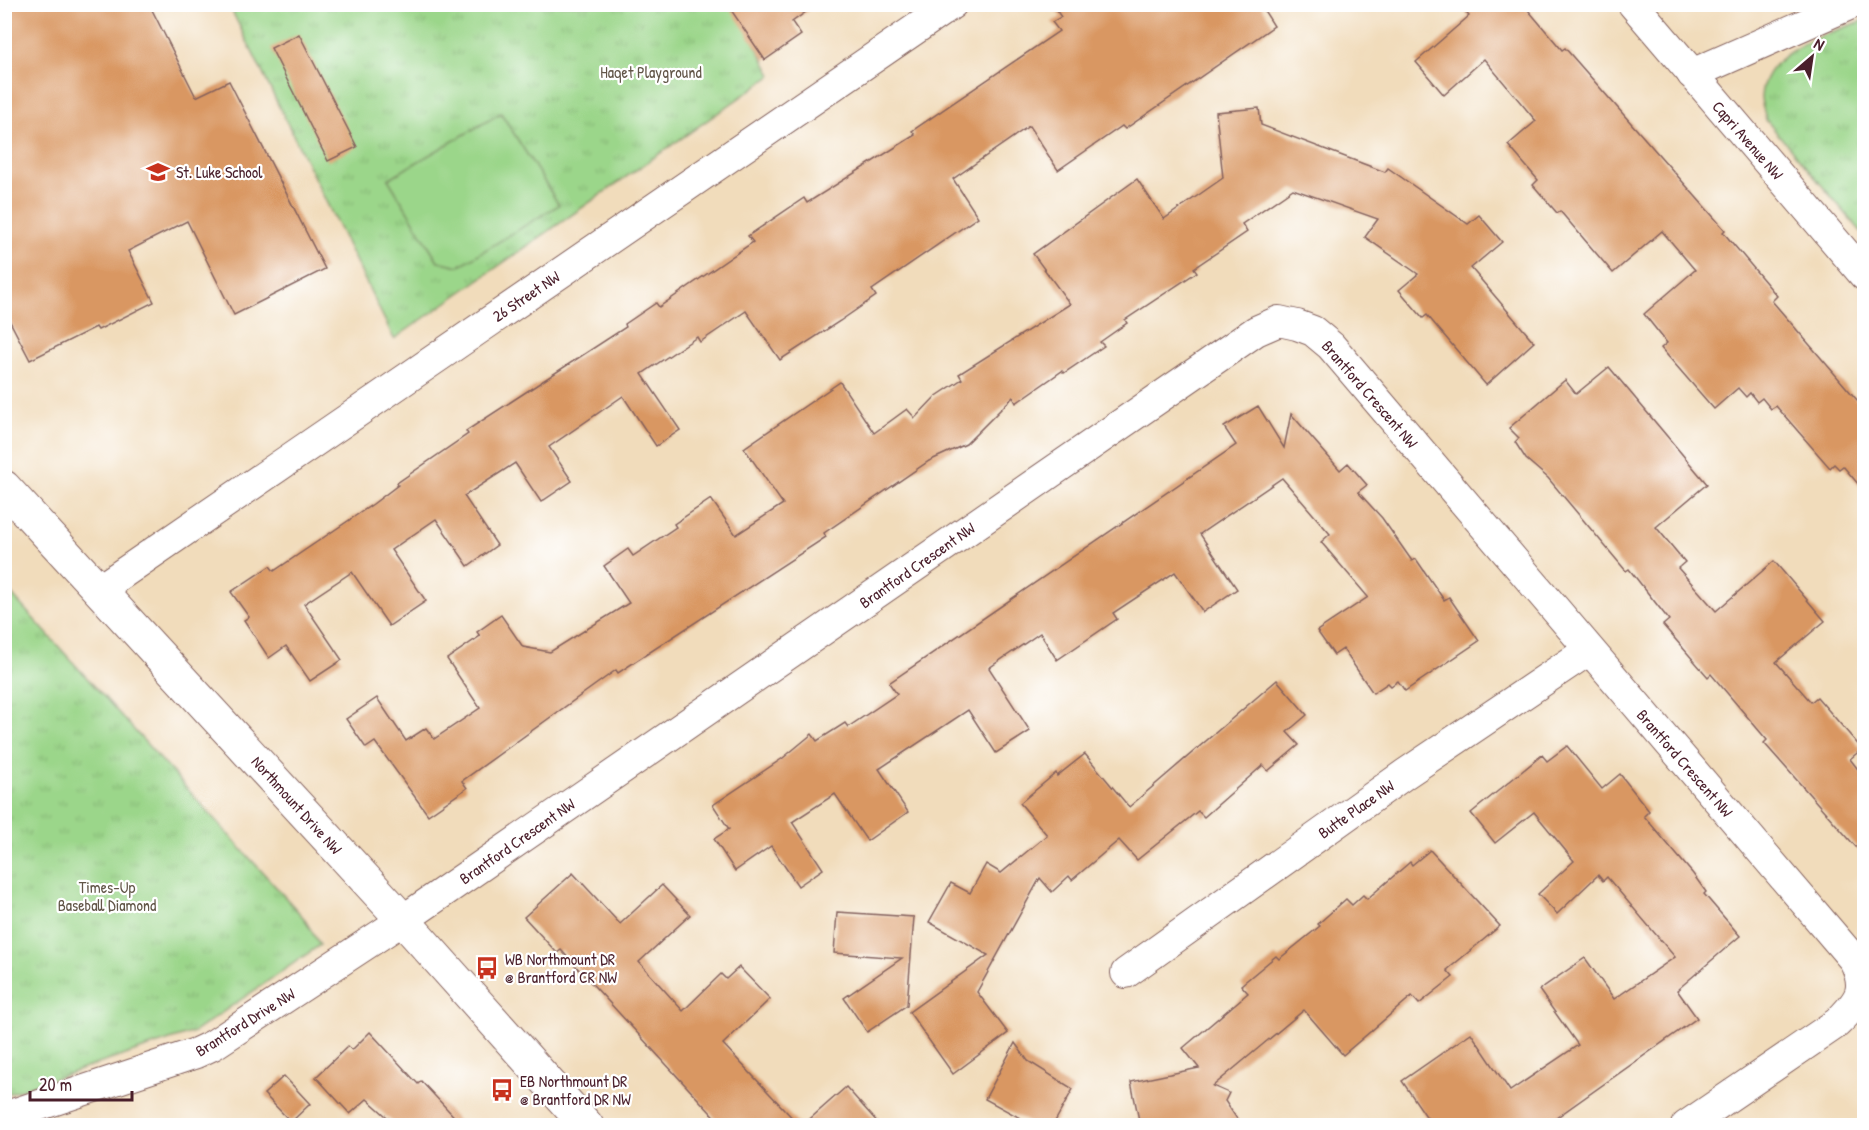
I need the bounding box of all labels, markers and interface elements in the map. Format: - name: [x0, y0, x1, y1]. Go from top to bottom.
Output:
- north arrow: [1782, 27, 1842, 87]
- text: N: [1810, 32, 1829, 56]
- park label: Haqet Playground: [600, 61, 702, 83]
- street label: Capri Avenue NW: [1708, 96, 1789, 184]
- school or university icon: St. Luke School: [145, 159, 171, 185]
- place label: St. Luke School: [176, 161, 263, 183]
- street label: 26 Street NW: [488, 265, 564, 327]
- street label: Brantford Crescent NW: [1317, 335, 1423, 453]
- street label: Brantford Crescent NW: [855, 517, 979, 613]
- street label: Brantford Crescent NW: [1632, 704, 1738, 822]
- street label: Northmount Drive NW: [247, 751, 347, 859]
- street label: Butte Place NW: [1313, 775, 1399, 843]
- street label: Brantford Crescent NW: [455, 793, 579, 889]
- park label: Times-Up Baseball Diamond: [58, 876, 156, 916]
- place label: WB Northmount DR @ Brantford CR NW: [505, 948, 617, 988]
- bus stop icon: WB Northmount DR @ Brantford CR NW: [474, 955, 500, 981]
- street label: Brantford Drive NW: [191, 982, 299, 1061]
- scale bar: [30, 1064, 132, 1102]
- place label: EB Northmount DR @ Brantford DR NW: [520, 1070, 631, 1110]
- text: 20 m: [39, 1072, 72, 1097]
- bus stop icon: EB Northmount DR @ Brantford DR NW: [489, 1077, 515, 1103]

